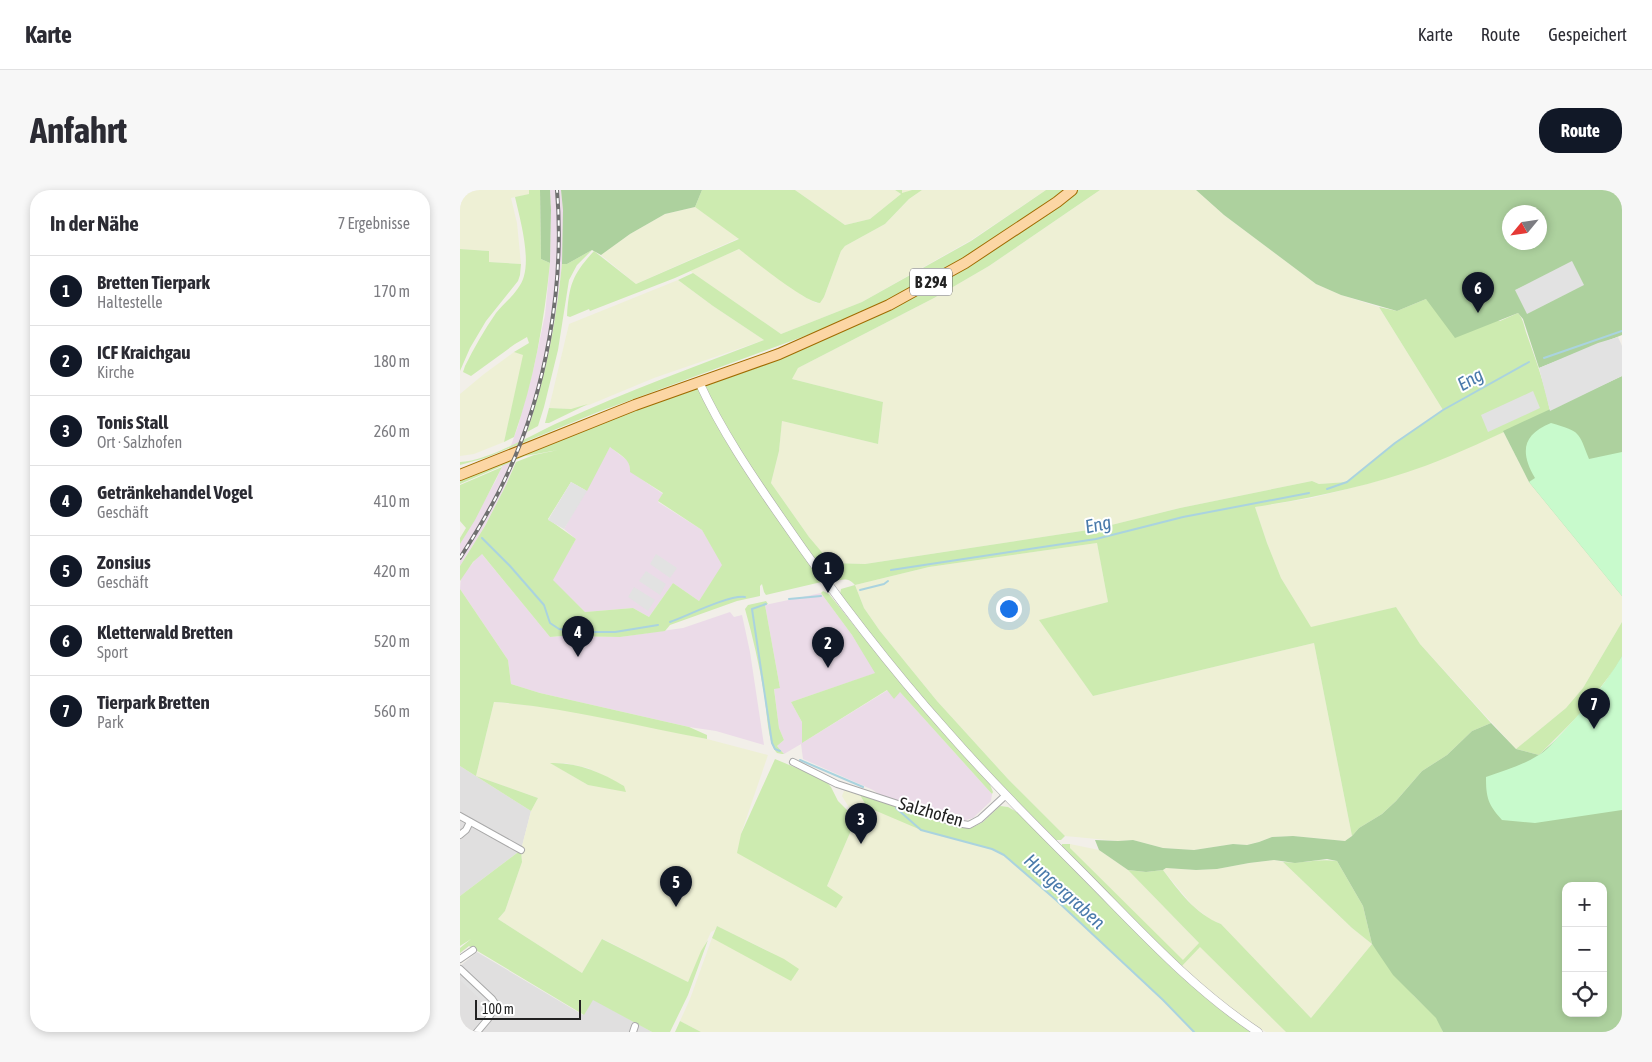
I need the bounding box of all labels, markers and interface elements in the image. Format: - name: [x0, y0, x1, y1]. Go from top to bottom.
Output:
- text: Karte: [25, 21, 72, 48]
- text: Karte: [1418, 24, 1453, 45]
- text: Route: [1481, 24, 1520, 45]
- text: Gespeichert: [1548, 24, 1627, 45]
- button: Route: [1539, 108, 1622, 153]
- text: Anfahrt: [30, 110, 127, 150]
- north arrow: [1502, 205, 1547, 250]
- text: In der Nähe: [50, 211, 139, 235]
- text: 7 Ergebnisse: [338, 214, 410, 232]
- road number: B 294: [910, 268, 952, 295]
- text: Bretten Tierpark: [97, 271, 210, 293]
- pin: 6: [1462, 272, 1494, 313]
- text: 1: [62, 282, 70, 300]
- text: 170 m: [374, 282, 410, 300]
- text: Haltestelle: [97, 293, 163, 311]
- text: ICF Kraichgau: [97, 341, 190, 363]
- text: 2: [62, 352, 70, 370]
- text: 180 m: [374, 352, 410, 370]
- text: Kirche: [97, 363, 134, 381]
- water label: Eng: [1453, 363, 1487, 395]
- text: Tonis Stall: [97, 411, 168, 433]
- text: 3: [62, 422, 70, 440]
- text: 260 m: [374, 422, 410, 440]
- text: Ort · Salzhofen: [97, 433, 182, 451]
- text: Getränkehandel Vogel: [97, 481, 253, 503]
- text: 4: [62, 492, 70, 510]
- text: 410 m: [374, 492, 410, 510]
- text: Geschäft: [97, 503, 149, 521]
- water label: Eng: [1083, 511, 1113, 537]
- text: Zonsius: [97, 551, 151, 573]
- pin: 1: [812, 552, 844, 593]
- text: 5: [62, 562, 70, 580]
- text: 420 m: [374, 562, 410, 580]
- text: Geschäft: [97, 573, 149, 591]
- your location: [996, 596, 1022, 622]
- pin: 4: [562, 616, 594, 657]
- text: Kletterwald Bretten: [97, 621, 233, 643]
- pin: 2: [812, 627, 844, 668]
- text: 6: [62, 632, 70, 650]
- text: 520 m: [374, 632, 410, 650]
- text: Sport: [97, 643, 128, 661]
- pin: 7: [1578, 688, 1610, 729]
- text: Tierpark Bretten: [97, 691, 210, 713]
- text: 7: [62, 702, 70, 720]
- text: 560 m: [374, 702, 410, 720]
- text: Park: [97, 713, 124, 731]
- street label: Salzhofen: [896, 792, 966, 831]
- pin: 3: [845, 803, 877, 844]
- water label: Hungergraben: [1020, 849, 1110, 933]
- pin: 5: [660, 866, 692, 907]
- map controls: [1562, 882, 1607, 1017]
- button: +: [1562, 882, 1607, 927]
- button: −: [1562, 927, 1607, 972]
- button: locate: [1562, 972, 1607, 1017]
- scale bar: [475, 997, 581, 1020]
- text: 100 m: [482, 1001, 514, 1017]

